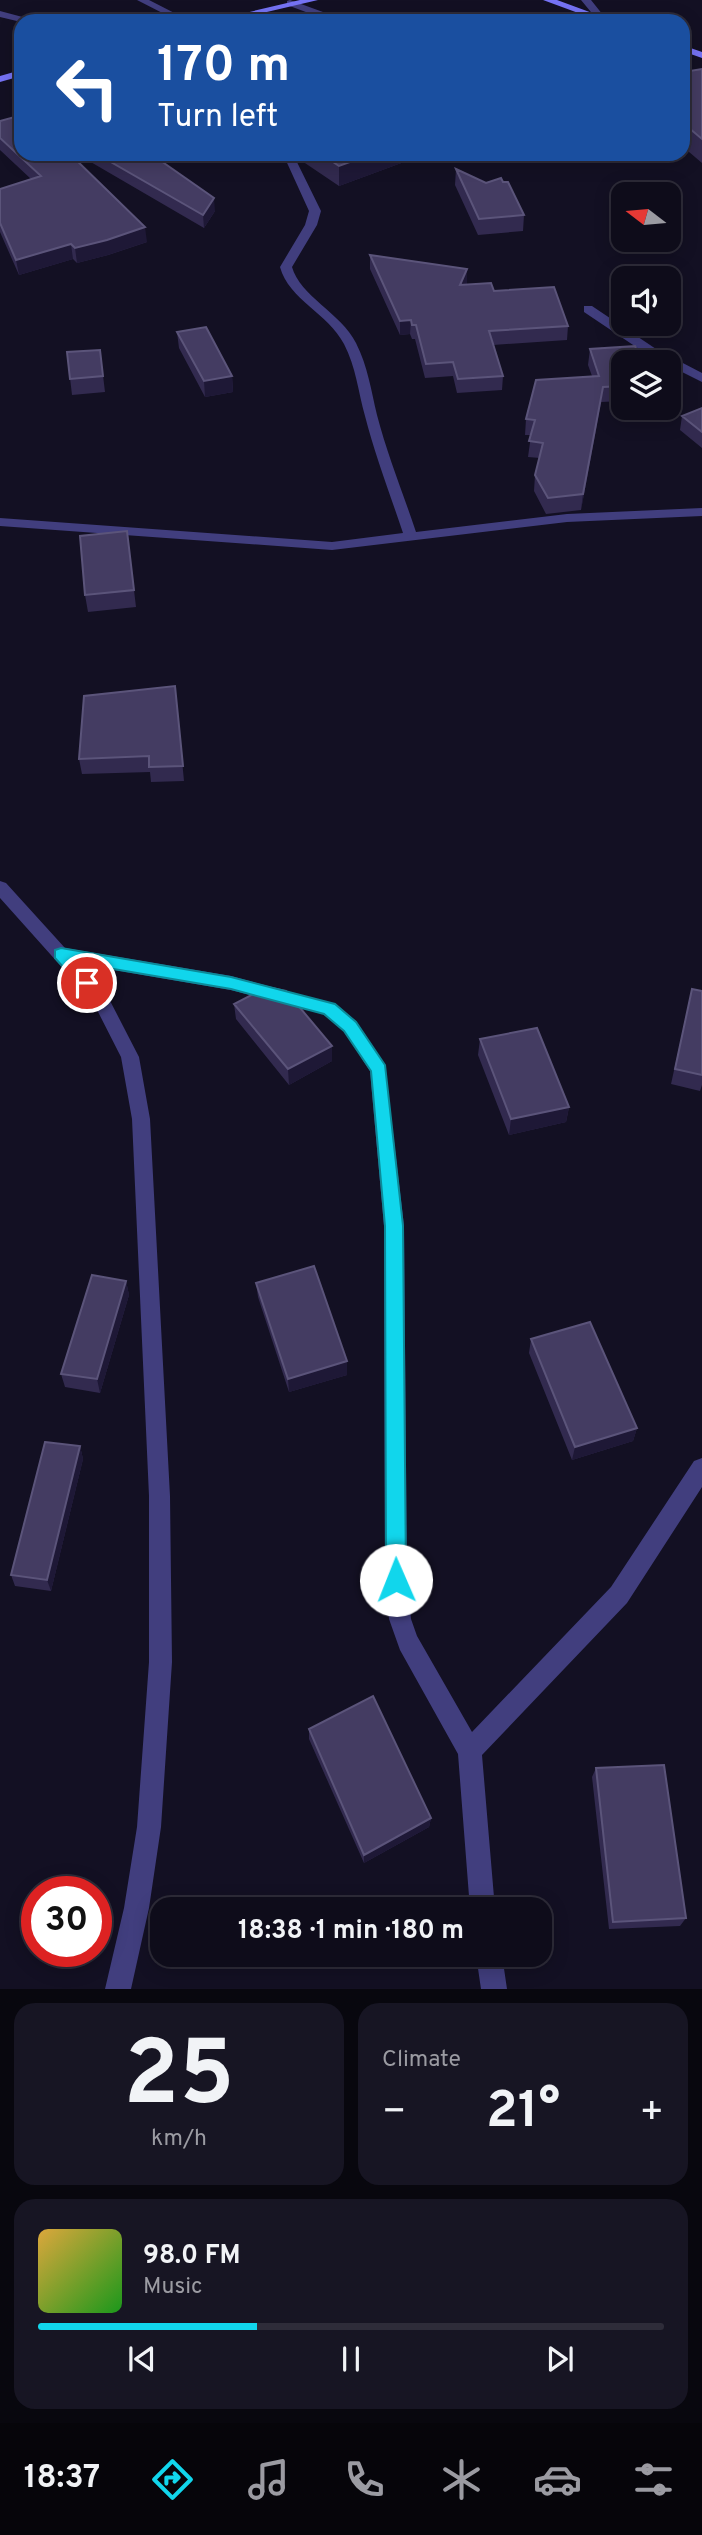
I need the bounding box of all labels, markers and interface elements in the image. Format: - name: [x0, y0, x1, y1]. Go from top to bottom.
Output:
- text: 170 m: [157, 37, 290, 99]
- icon: left: [42, 42, 133, 133]
- text: Turn left: [157, 98, 278, 138]
- north arrow: [611, 182, 681, 252]
- map controls: [611, 182, 681, 420]
- button: sound: [611, 266, 681, 336]
- button: layers: [611, 350, 681, 420]
- pin: [57, 953, 117, 1013]
- icon: arrive: [68, 964, 106, 1002]
- position arrow: [359, 1543, 433, 1617]
- speed limit sign: 30: [21, 1876, 112, 1967]
- text: 18:38 · 1 min · 180 m: [238, 1915, 464, 1948]
- text: 25: [123, 2022, 235, 2137]
- text: Climate: [382, 2046, 461, 2075]
- text: 21°: [486, 2080, 560, 2146]
- text: −: [382, 2089, 407, 2138]
- text: +: [639, 2089, 664, 2138]
- text: km/h: [151, 2125, 207, 2154]
- text: 98.0 FM: [143, 2240, 241, 2273]
- text: Music: [143, 2273, 203, 2302]
- icon: previous: [123, 2340, 161, 2378]
- icon: pause: [332, 2340, 370, 2378]
- icon: next: [541, 2340, 579, 2378]
- icon: directions: [148, 2455, 197, 2504]
- icon: music: [244, 2455, 293, 2504]
- icon: phone: [340, 2455, 389, 2504]
- icon: climate: [437, 2455, 486, 2504]
- icon: car: [533, 2455, 582, 2504]
- icon: filters: [629, 2455, 678, 2504]
- text: 18:37: [24, 2459, 100, 2499]

